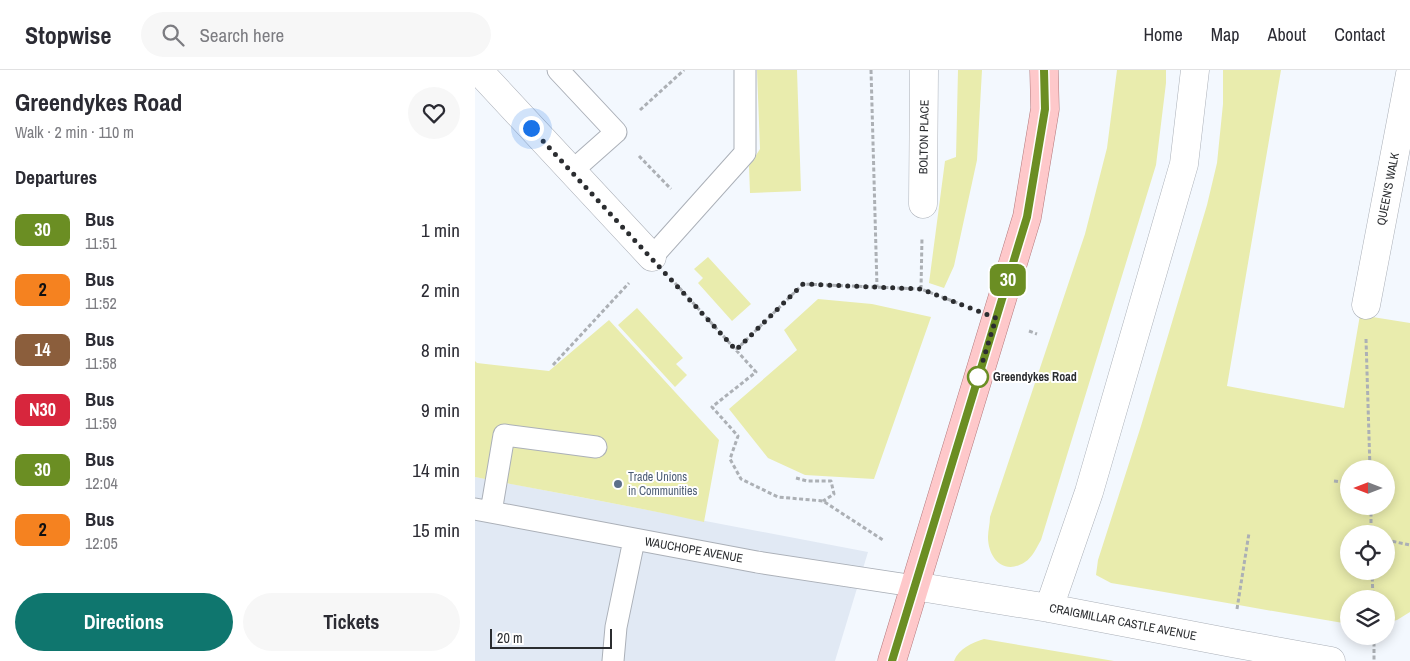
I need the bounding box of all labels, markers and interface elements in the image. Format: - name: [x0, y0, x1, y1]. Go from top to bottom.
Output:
- search box: [141, 12, 491, 57]
- text: Stopwise: [25, 19, 111, 51]
- icon: search: [159, 21, 187, 49]
- text: Search here: [199, 22, 284, 48]
- text: Home: [1143, 22, 1183, 47]
- text: Map: [1211, 22, 1240, 47]
- text: About: [1268, 22, 1306, 47]
- text: Contact: [1334, 22, 1385, 47]
- text: Greendykes Road: [15, 86, 182, 118]
- button: heart: [408, 87, 460, 139]
- street label: BOLTON PLACE: [915, 100, 933, 174]
- your location: [519, 116, 544, 141]
- text: Walk · 2 min · 110 m: [15, 121, 134, 143]
- street label: QUEEN'S WALK: [1373, 151, 1403, 227]
- text: Departures: [15, 164, 97, 190]
- text: Bus: [85, 206, 114, 232]
- text: 30: [34, 217, 51, 242]
- text: 1 min: [421, 217, 460, 243]
- text: 11:51: [85, 232, 117, 254]
- line badge: 30: [985, 264, 1031, 296]
- text: Bus: [85, 266, 114, 292]
- text: 30: [1000, 267, 1016, 292]
- text: 2: [38, 277, 47, 302]
- text: 2 min: [421, 277, 460, 303]
- text: 11:52: [85, 292, 117, 314]
- text: Bus: [85, 326, 114, 352]
- text: 14: [34, 337, 51, 362]
- text: 8 min: [421, 337, 460, 363]
- text: 11:58: [85, 352, 117, 374]
- marker: Greendykes Road: [967, 366, 989, 388]
- place label: Greendykes Road: [993, 369, 1077, 385]
- text: Bus: [85, 386, 114, 412]
- text: N30: [29, 397, 56, 422]
- text: 9 min: [421, 397, 460, 423]
- text: 11:59: [85, 412, 117, 434]
- text: Bus: [85, 446, 114, 472]
- text: 30: [34, 457, 51, 482]
- text: 14 min: [412, 457, 460, 483]
- north arrow: [1340, 460, 1395, 515]
- map controls: [1340, 460, 1395, 645]
- place label: Trade Unions in Communities: [628, 469, 698, 499]
- text: 12:04: [85, 472, 118, 494]
- marker: Trade Unions in Communities: [612, 478, 624, 490]
- text: Bus: [85, 506, 114, 532]
- text: 2: [38, 517, 47, 542]
- text: 15 min: [412, 517, 460, 543]
- button: locate: [1340, 525, 1395, 580]
- text: 12:05: [85, 532, 118, 554]
- street label: WAUCHOPE AVENUE: [644, 533, 744, 567]
- button: layers: [1340, 590, 1395, 645]
- button: Directions: [15, 593, 233, 651]
- button: Tickets: [243, 593, 460, 651]
- street label: CRAIGMILLAR CASTLE AVENUE: [1048, 600, 1198, 644]
- scale bar: [490, 626, 613, 649]
- text: 20 m: [497, 629, 523, 647]

